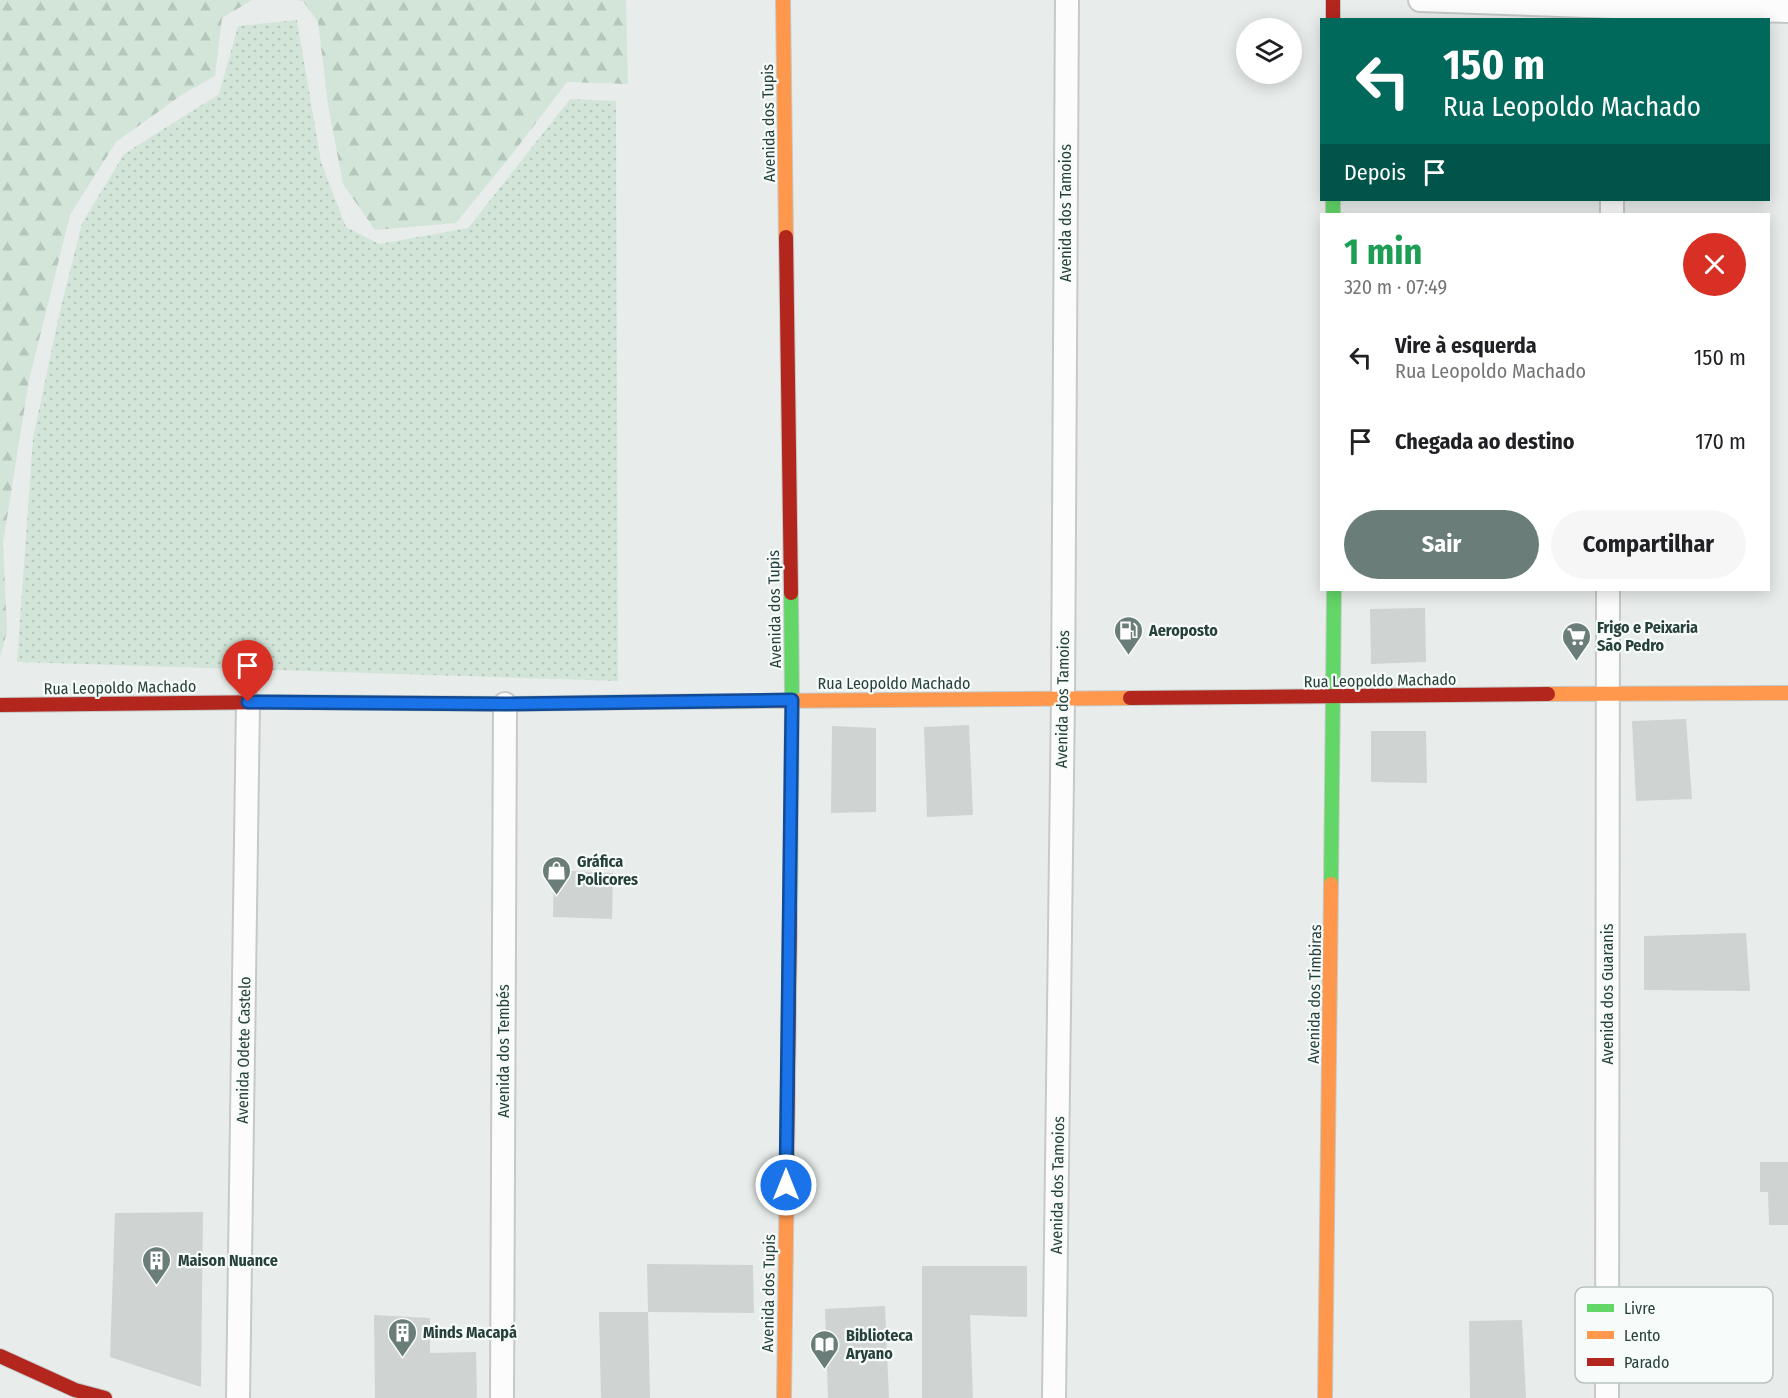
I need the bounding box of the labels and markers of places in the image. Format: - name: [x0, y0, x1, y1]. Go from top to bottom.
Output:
- fuel station icon: Aeroposto: [1112, 614, 1144, 656]
- place label: Frigo e Peixaria São Pedro: [1597, 618, 1698, 655]
- supermarket icon: Frigo e Peixaria São Pedro: [1560, 620, 1592, 662]
- place label: Aeroposto: [1148, 621, 1218, 640]
- pin: [222, 640, 273, 702]
- place label: Gráfica Policores: [577, 852, 638, 889]
- shop icon: Gráfica Policores: [540, 854, 572, 896]
- building icon: Maison Nuance: [141, 1244, 173, 1286]
- place label: Maison Nuance: [178, 1251, 278, 1270]
- building icon: Minds Macapá: [386, 1316, 418, 1358]
- place label: Minds Macapá: [423, 1323, 517, 1342]
- place label: Biblioteca Aryano: [845, 1326, 913, 1363]
- library icon: Biblioteca Aryano: [809, 1328, 841, 1370]

